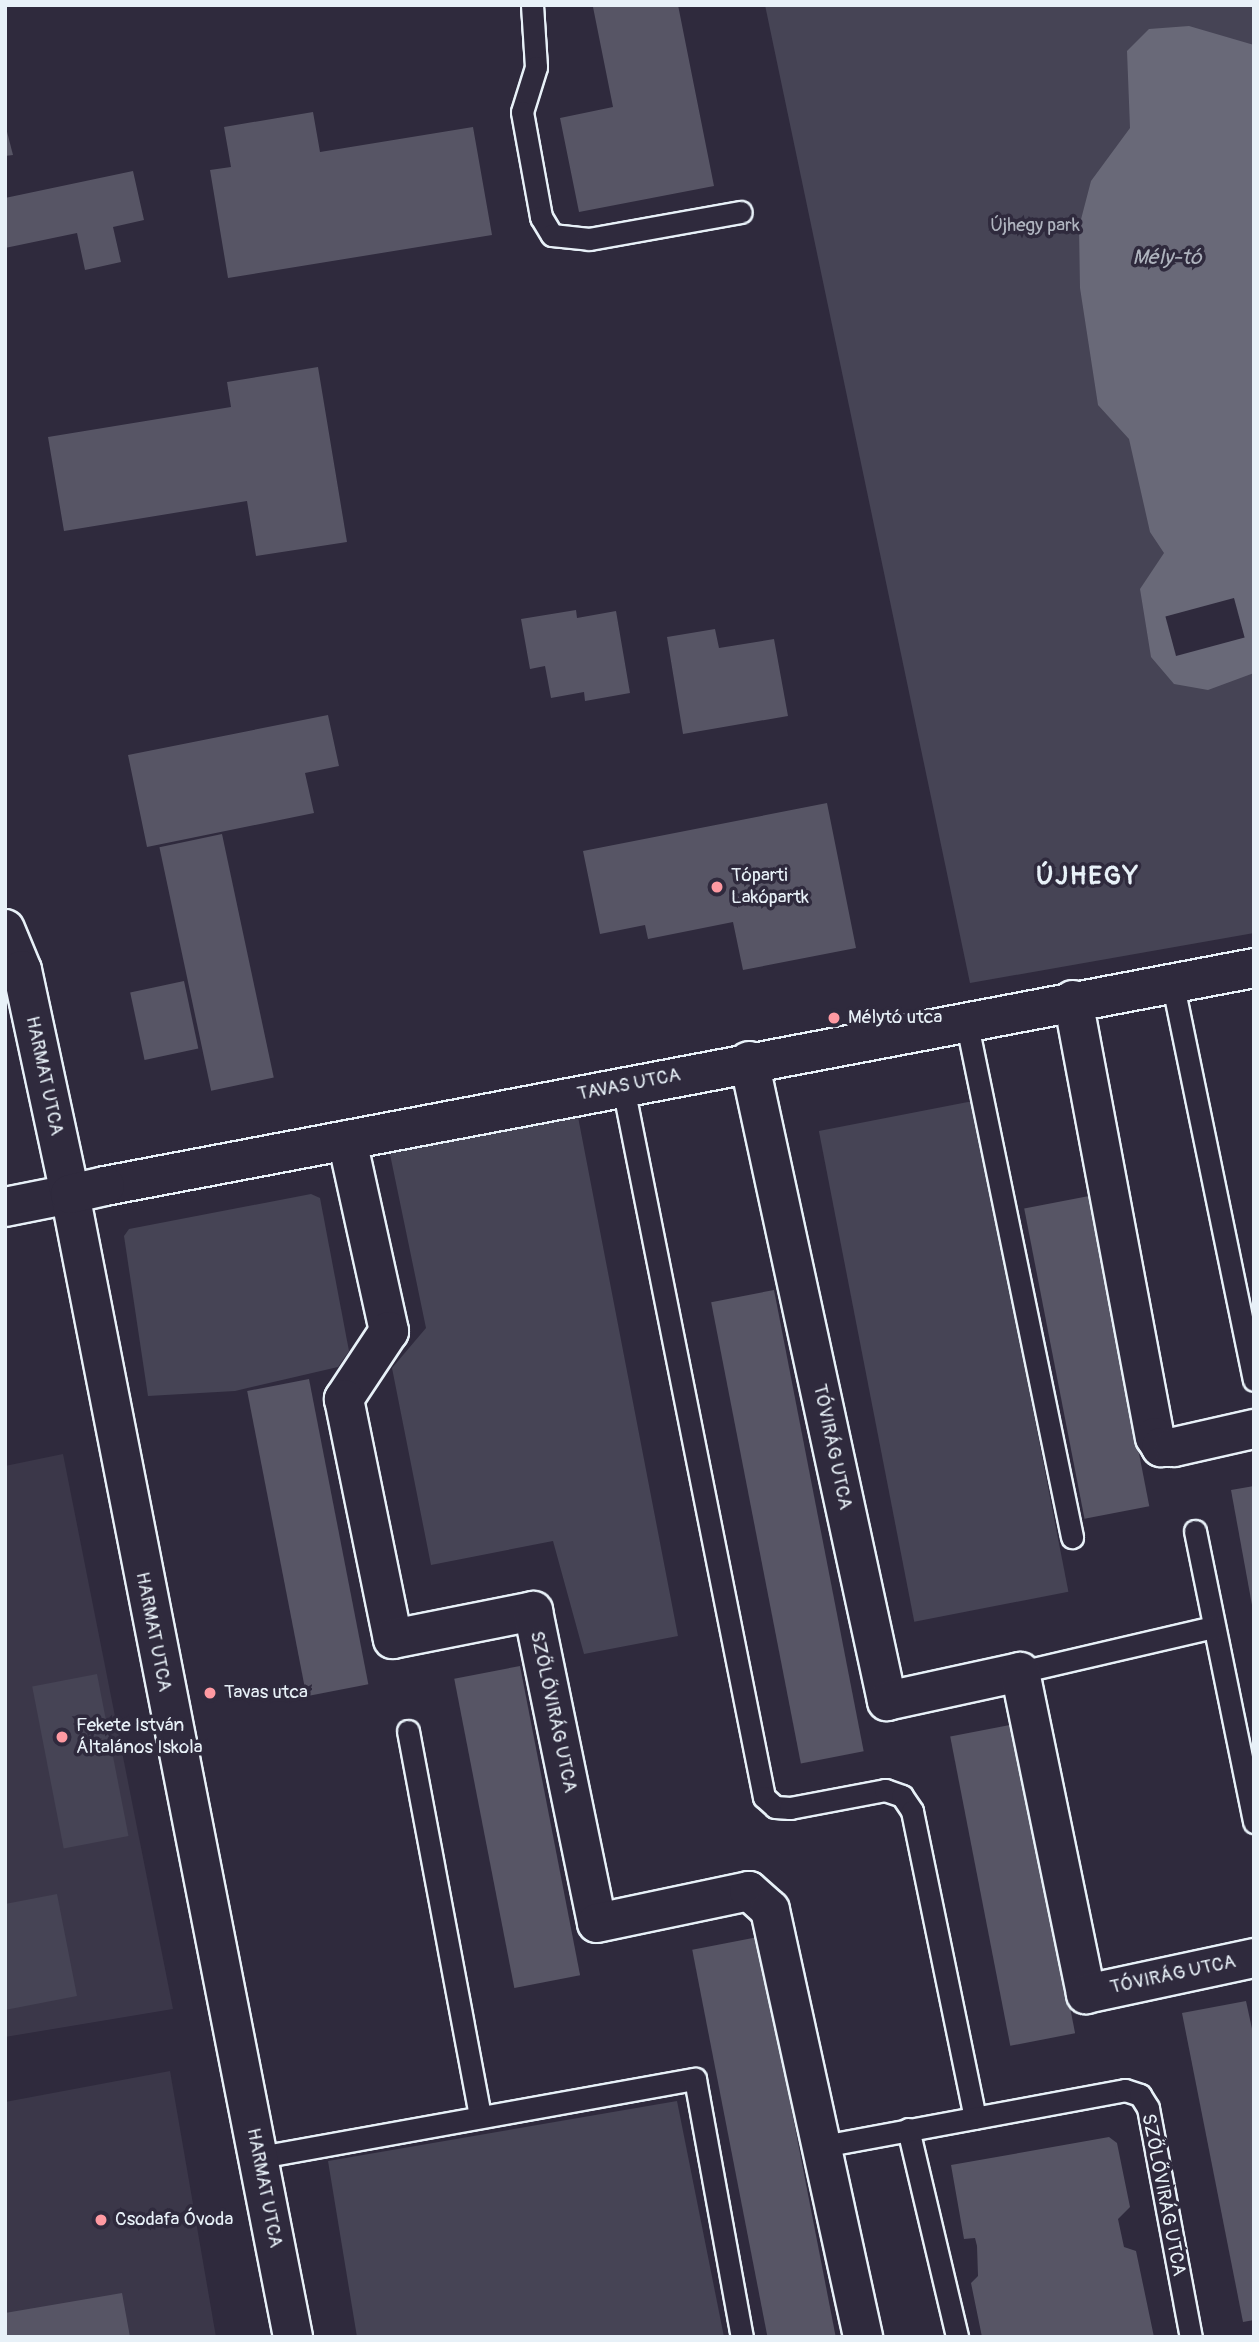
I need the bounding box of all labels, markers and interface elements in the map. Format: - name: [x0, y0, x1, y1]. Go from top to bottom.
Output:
- park label: Újhegy park: [990, 215, 1080, 237]
- water label: Mély-tó: [1132, 245, 1202, 271]
- district label: ÚJHEGY: [1037, 861, 1139, 893]
- place label: Tóparti Lakópartk: [731, 865, 809, 909]
- marker: Tóparti Lakópartk: [709, 879, 725, 895]
- place label: Mélytó utca: [848, 1007, 942, 1029]
- marker: Mélytó utca: [826, 1010, 842, 1026]
- street label: HARMAT UTCA: [20, 1014, 68, 1138]
- street label: TAVAS UTCA: [576, 1064, 682, 1106]
- street label: TÓVIRÁG UTCA: [808, 1382, 856, 1512]
- street label: HARMAT UTCA: [130, 1570, 176, 1694]
- street label: SZŐLŐVIRÁG UTCA: [525, 1629, 581, 1795]
- place label: Tavas utca: [224, 1682, 308, 1704]
- marker: Tavas utca: [202, 1685, 218, 1701]
- place label: Fekete István Általános Iskola: [76, 1715, 202, 1759]
- marker: Fekete István Általános Iskola: [54, 1729, 70, 1745]
- street label: TÓVIRÁG UTCA: [1108, 1951, 1238, 1999]
- street label: SZŐLŐVIRÁG UTCA: [1136, 2112, 1190, 2278]
- street label: HARMAT UTCA: [241, 2126, 287, 2250]
- place label: Csodafa Óvoda: [115, 2209, 233, 2231]
- marker: Csodafa Óvoda: [93, 2212, 109, 2228]

